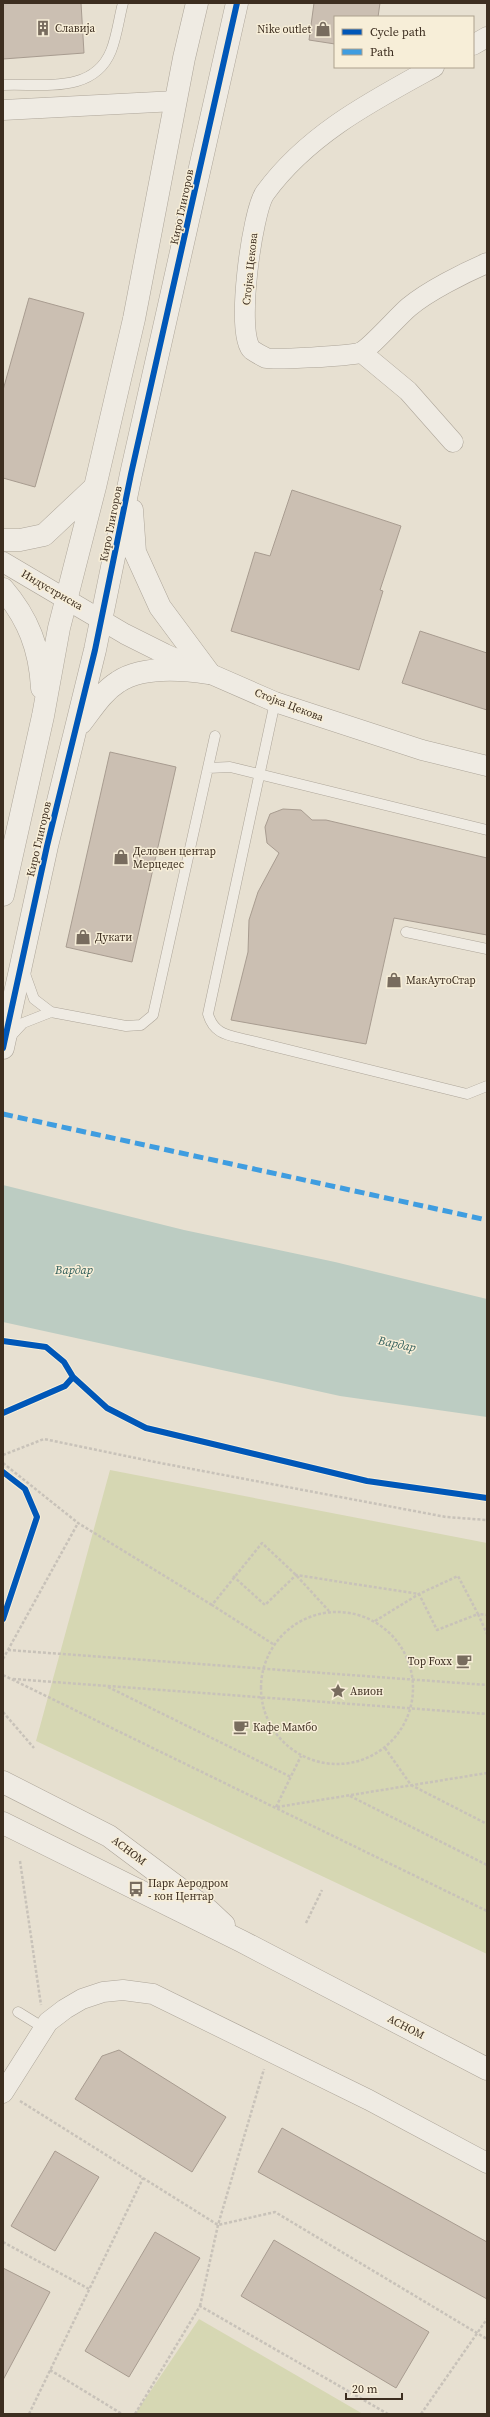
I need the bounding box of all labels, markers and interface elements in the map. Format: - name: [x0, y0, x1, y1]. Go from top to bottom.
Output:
- legend: [334, 16, 474, 68]
- building icon: Славија: [34, 19, 52, 37]
- shop icon: Nike outlet: [314, 20, 332, 38]
- place label: Славија: [55, 21, 96, 36]
- place label: Nike outlet: [257, 22, 311, 37]
- text: Cycle path: [370, 24, 426, 40]
- text: Path: [370, 44, 394, 60]
- street label: Киро Глигоров: [167, 168, 197, 246]
- street label: Стојка Цекова: [239, 232, 261, 306]
- street label: Киро Глигоров: [96, 485, 126, 563]
- street label: Индустриска: [18, 566, 86, 614]
- street label: Стојка Цекова: [252, 685, 326, 725]
- street label: Киро Глигоров: [23, 800, 55, 878]
- place label: Деловен центар Мерцедес: [133, 844, 216, 872]
- shop icon: Деловен центар Мерцедес: [112, 848, 130, 866]
- shop icon: Дукати: [74, 928, 92, 946]
- place label: Дукати: [95, 930, 132, 945]
- shop icon: МакАутоСтар: [385, 971, 403, 989]
- place label: МакАутоСтар: [406, 973, 476, 988]
- water label: Вардар: [54, 1262, 93, 1278]
- water label: Вардар: [376, 1332, 417, 1356]
- cafe icon: Top Foxx: [455, 1652, 473, 1670]
- place label: Top Foxx: [408, 1654, 452, 1669]
- place icon: Авион: [329, 1682, 347, 1700]
- place label: Авион: [350, 1684, 383, 1699]
- cafe icon: Кафе Мамбо: [232, 1718, 250, 1736]
- place label: Кафе Мамбо: [253, 1720, 317, 1735]
- street label: АСНОМ: [109, 1833, 149, 1869]
- place label: Парк Аеродром - кон Центар: [148, 1876, 228, 1904]
- bus stop icon: Парк Аеродром - кон Центар: [127, 1880, 145, 1898]
- street label: АСНОМ: [385, 2011, 427, 2043]
- scale bar: [346, 2375, 402, 2401]
- text: 20 m: [352, 2381, 378, 2397]

